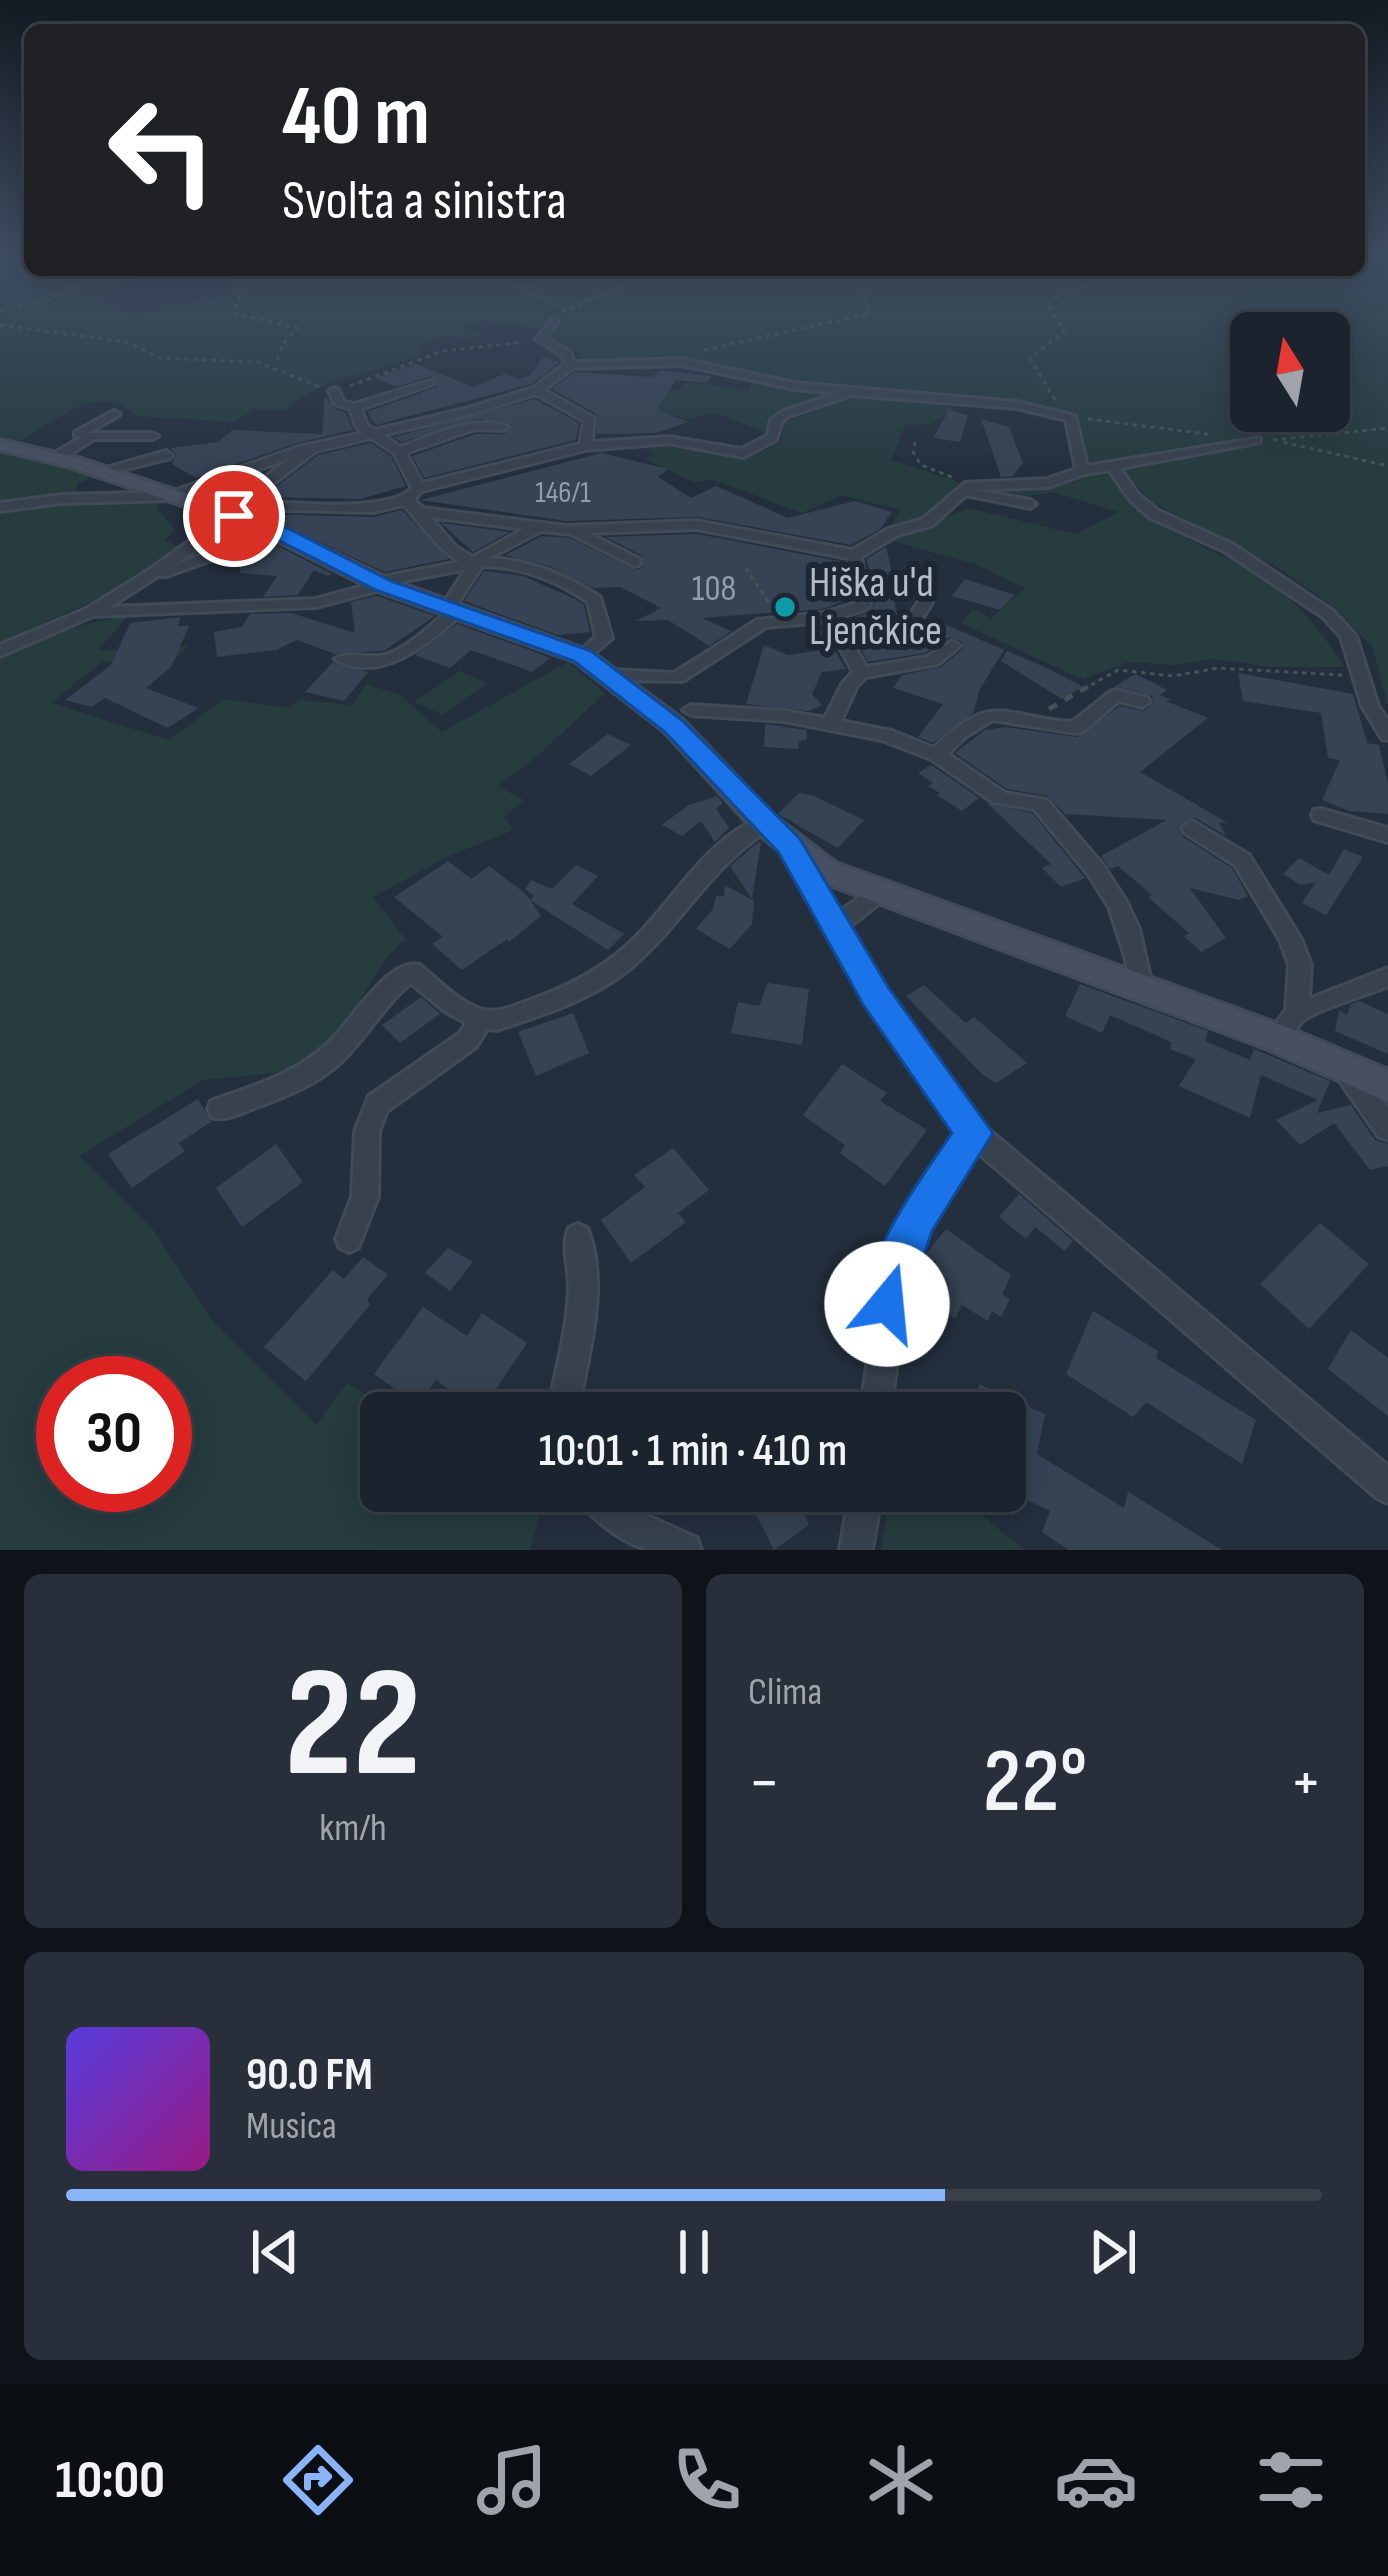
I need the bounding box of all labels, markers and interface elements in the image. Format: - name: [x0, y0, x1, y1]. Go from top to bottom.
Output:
- text: 40 m: [282, 67, 430, 168]
- icon: left: [84, 72, 240, 228]
- text: Svolta a sinistra: [282, 169, 567, 234]
- north arrow: [1230, 312, 1350, 432]
- map controls: [1230, 312, 1350, 432]
- pin: [183, 465, 285, 567]
- house number: 146/1: [535, 475, 591, 511]
- icon: arrive: [201, 483, 267, 549]
- place label: Hiška u'd Ljenčkice: [809, 558, 942, 657]
- house number: 108: [692, 568, 736, 611]
- marker: Hiška u'd Ljenčkice: [772, 594, 798, 620]
- position arrow: [824, 1241, 950, 1367]
- speed limit sign: 30: [36, 1356, 192, 1512]
- text: 10:01 · 1 min · 410 m: [539, 1424, 847, 1479]
- text: 22: [285, 1633, 421, 1820]
- text: Clima: [748, 1669, 822, 1716]
- text: 22°: [983, 1729, 1087, 1837]
- text: −: [748, 1744, 780, 1823]
- text: +: [1290, 1744, 1322, 1823]
- text: km/h: [319, 1805, 387, 1852]
- text: 90.0 FM: [246, 2048, 373, 2103]
- text: Musica: [246, 2103, 337, 2150]
- icon: previous: [242, 2219, 308, 2285]
- icon: pause: [661, 2219, 727, 2285]
- icon: next: [1080, 2219, 1146, 2285]
- icon: directions: [276, 2438, 360, 2522]
- icon: music: [470, 2438, 554, 2522]
- icon: phone: [665, 2438, 749, 2522]
- icon: climate: [859, 2438, 943, 2522]
- icon: car: [1054, 2438, 1138, 2522]
- icon: filters: [1249, 2438, 1333, 2522]
- text: 10:00: [55, 2448, 165, 2513]

